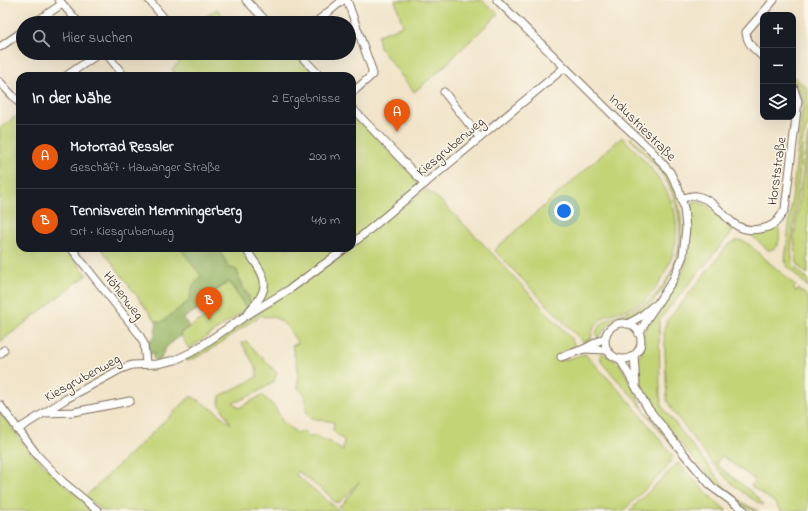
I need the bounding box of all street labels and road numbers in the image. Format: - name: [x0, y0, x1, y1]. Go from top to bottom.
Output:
- street label: Industriestraße: [603, 89, 681, 167]
- street label: Kiesgrubenweg: [412, 112, 490, 183]
- street label: Horststraße: [762, 135, 793, 207]
- street label: Höhenweg: [96, 267, 149, 325]
- street label: Kiesgrubenweg: [41, 349, 125, 409]

